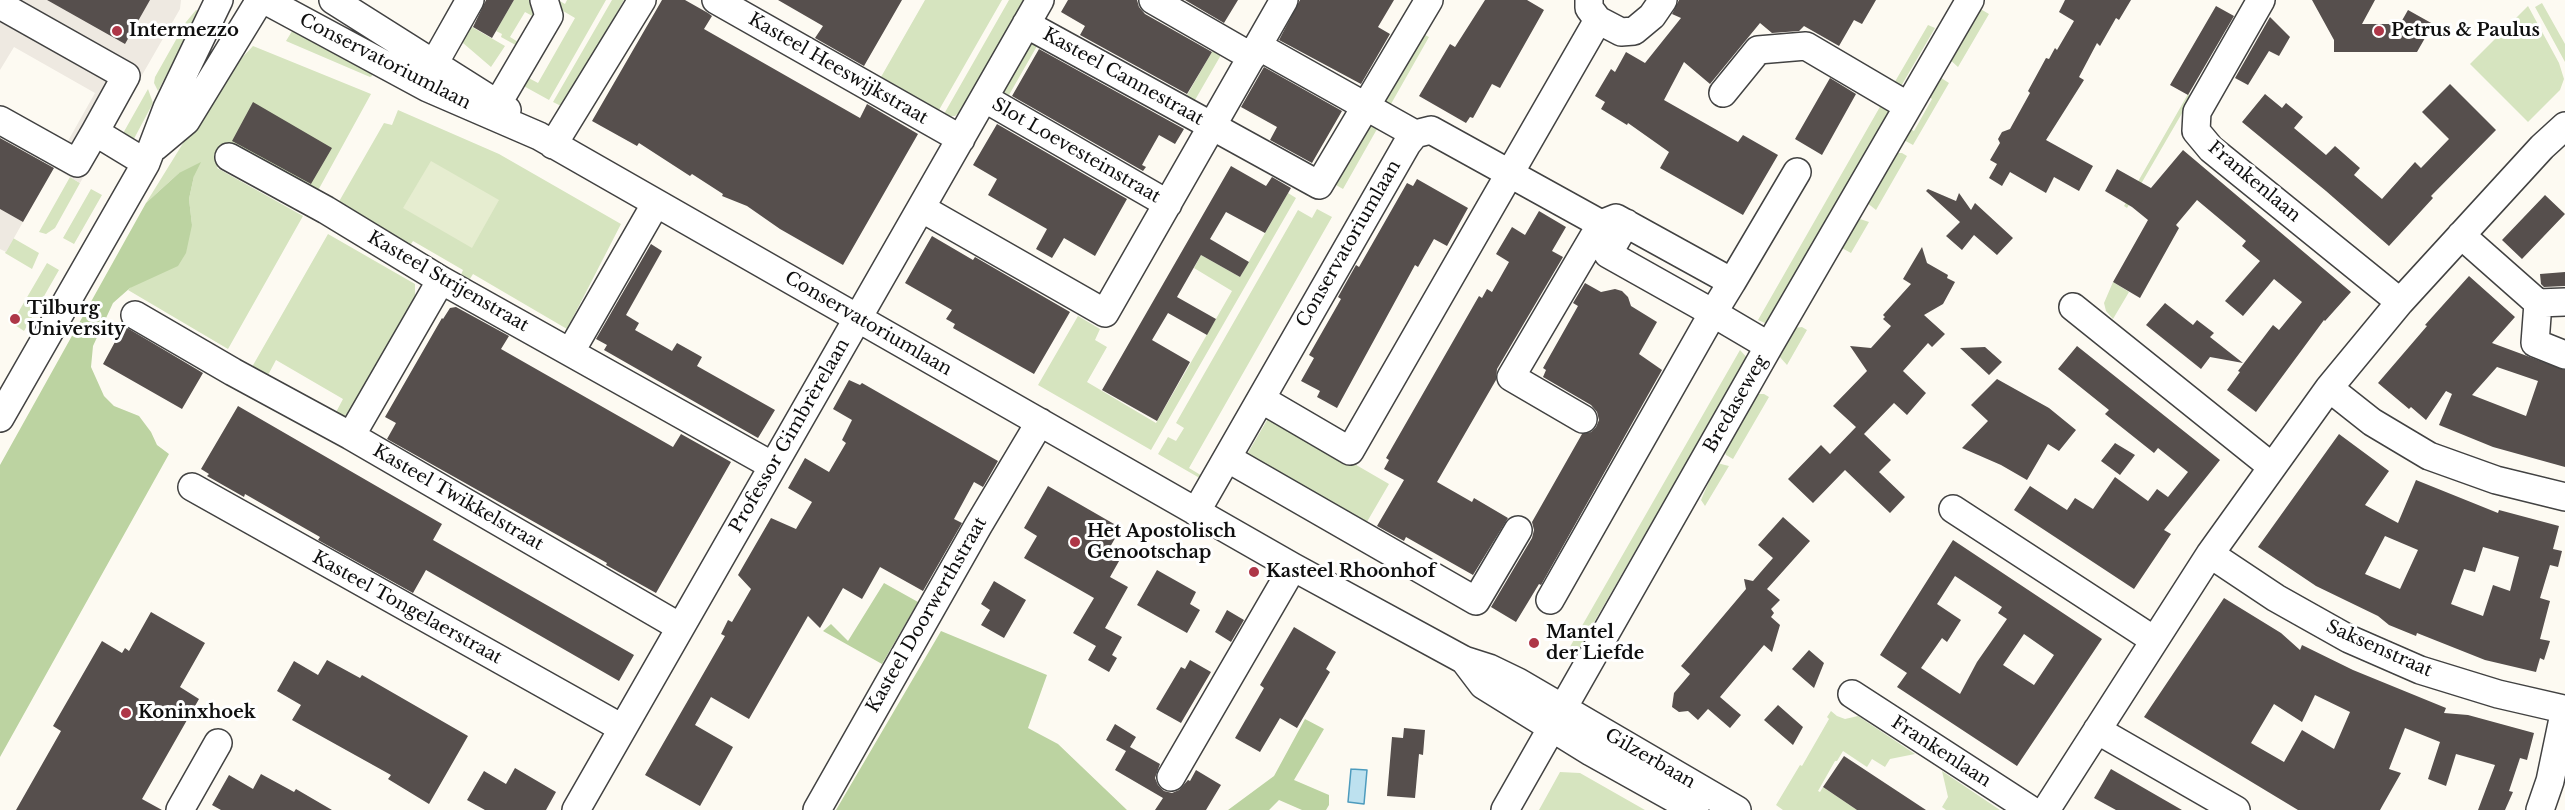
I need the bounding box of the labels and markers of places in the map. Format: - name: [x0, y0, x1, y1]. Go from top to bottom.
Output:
- place label: Intermezzo: [129, 20, 239, 42]
- place label: Petrus & Paulus: [2391, 20, 2540, 42]
- marker: Intermezzo: [110, 24, 124, 38]
- marker: Petrus & Paulus: [2372, 24, 2386, 38]
- place label: Tilburg University: [27, 298, 125, 340]
- marker: Tilburg University: [8, 312, 22, 326]
- place label: Het Apostolisch Genootschap: [1087, 521, 1236, 564]
- marker: Het Apostolisch Genootschap: [1068, 535, 1082, 549]
- place label: Kasteel Rhoonhof: [1266, 561, 1436, 583]
- marker: Kasteel Rhoonhof: [1247, 565, 1261, 579]
- place label: Mantel der Liefde: [1546, 622, 1644, 664]
- marker: Mantel der Liefde: [1527, 636, 1541, 650]
- place label: Koninxhoek: [138, 702, 256, 724]
- marker: Koninxhoek: [119, 706, 133, 720]

